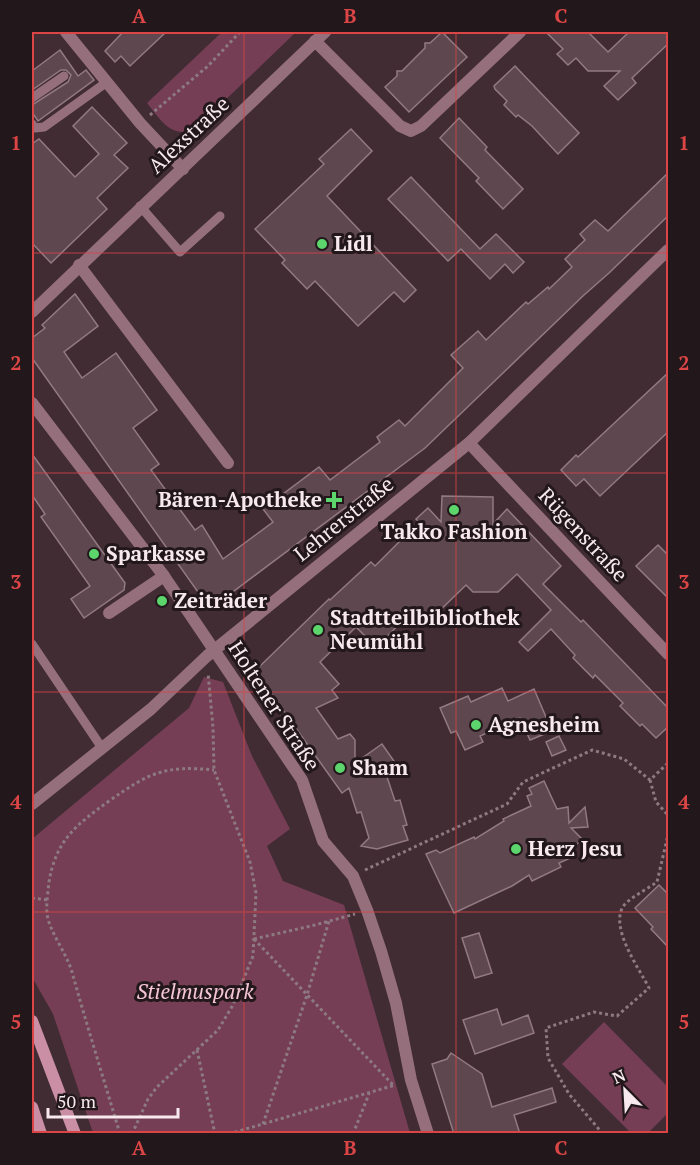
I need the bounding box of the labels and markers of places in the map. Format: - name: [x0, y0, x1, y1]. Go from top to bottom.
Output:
- place label: Lidl: [334, 229, 373, 257]
- marker: Lidl: [315, 237, 329, 251]
- place label: Bären-Apotheke: [158, 485, 322, 513]
- marker: Bären-Apotheke: [327, 493, 341, 507]
- marker: Takko Fashion: [447, 503, 461, 517]
- place label: Takko Fashion: [380, 517, 528, 545]
- place label: Sparkasse: [106, 539, 205, 567]
- marker: Sparkasse: [87, 547, 101, 561]
- place label: Zeiträder: [174, 586, 267, 614]
- marker: Zeiträder: [155, 594, 169, 608]
- place label: Stadtteilbibliothek Neumühl: [330, 603, 520, 655]
- marker: Stadtteilbibliothek Neumühl: [311, 623, 325, 637]
- place label: Agnesheim: [488, 710, 600, 738]
- marker: Agnesheim: [469, 718, 483, 732]
- place label: Sham: [352, 753, 409, 781]
- marker: Sham: [333, 761, 347, 775]
- place label: Herz Jesu: [528, 834, 622, 862]
- marker: Herz Jesu: [509, 842, 523, 856]

